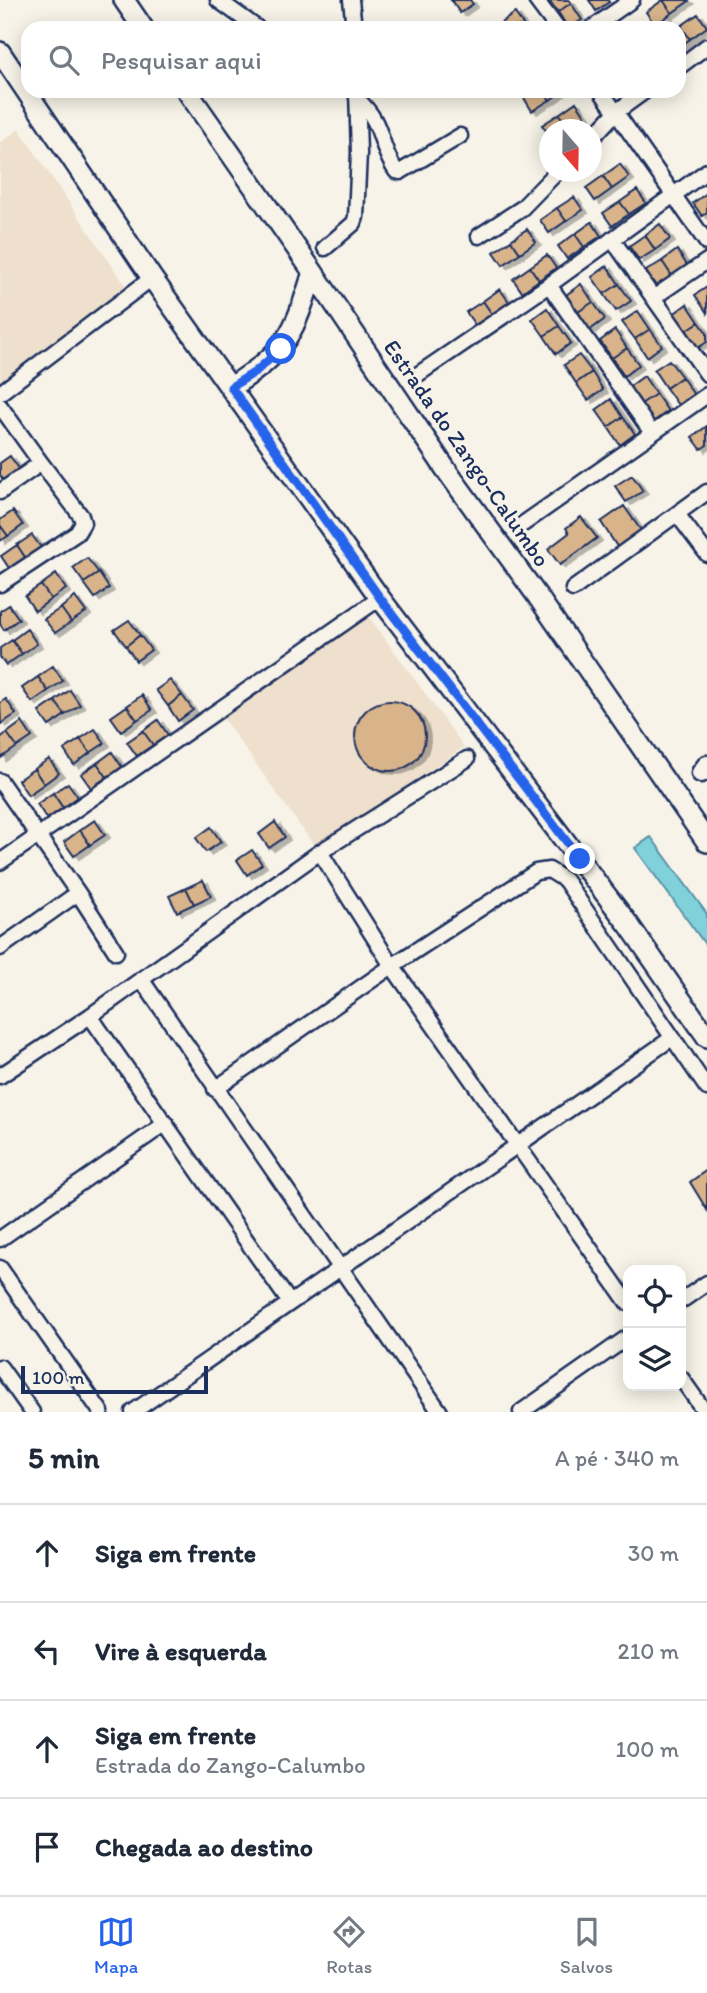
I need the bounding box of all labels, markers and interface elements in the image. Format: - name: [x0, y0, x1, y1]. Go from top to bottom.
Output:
- search box: [21, 21, 686, 98]
- icon: search: [45, 41, 83, 79]
- text: Pesquisar aqui: [101, 44, 262, 76]
- north arrow: [539, 119, 602, 182]
- route start: [265, 333, 296, 364]
- street label: Estrada do Zango-Calumbo: [378, 334, 556, 572]
- route end: [564, 843, 595, 874]
- map controls: [623, 1265, 686, 1391]
- button: locate: [623, 1265, 686, 1328]
- button: layers: [623, 1328, 686, 1391]
- scale bar: [21, 1363, 208, 1395]
- text: 100 m: [32, 1366, 84, 1389]
- text: 5 min: [28, 1439, 99, 1476]
- text: A pé · 340 m: [555, 1444, 679, 1472]
- icon: ahead: [28, 1534, 66, 1572]
- text: Siga em frente: [95, 1537, 256, 1569]
- text: 30 m: [628, 1539, 679, 1567]
- icon: left: [28, 1632, 66, 1670]
- text: Vire à esquerda: [95, 1635, 267, 1667]
- text: 210 m: [618, 1637, 679, 1665]
- text: Siga em frente: [95, 1719, 256, 1751]
- icon: ahead: [28, 1730, 66, 1768]
- text: 100 m: [615, 1735, 679, 1763]
- text: Estrada do Zango-Calumbo: [95, 1751, 366, 1779]
- icon: arrive: [28, 1828, 66, 1866]
- text: Chegada ao destino: [95, 1831, 313, 1863]
- tab: Mapa: [94, 1913, 138, 1978]
- tab: Rotas: [326, 1913, 372, 1978]
- tab: Salvos: [560, 1913, 613, 1978]

